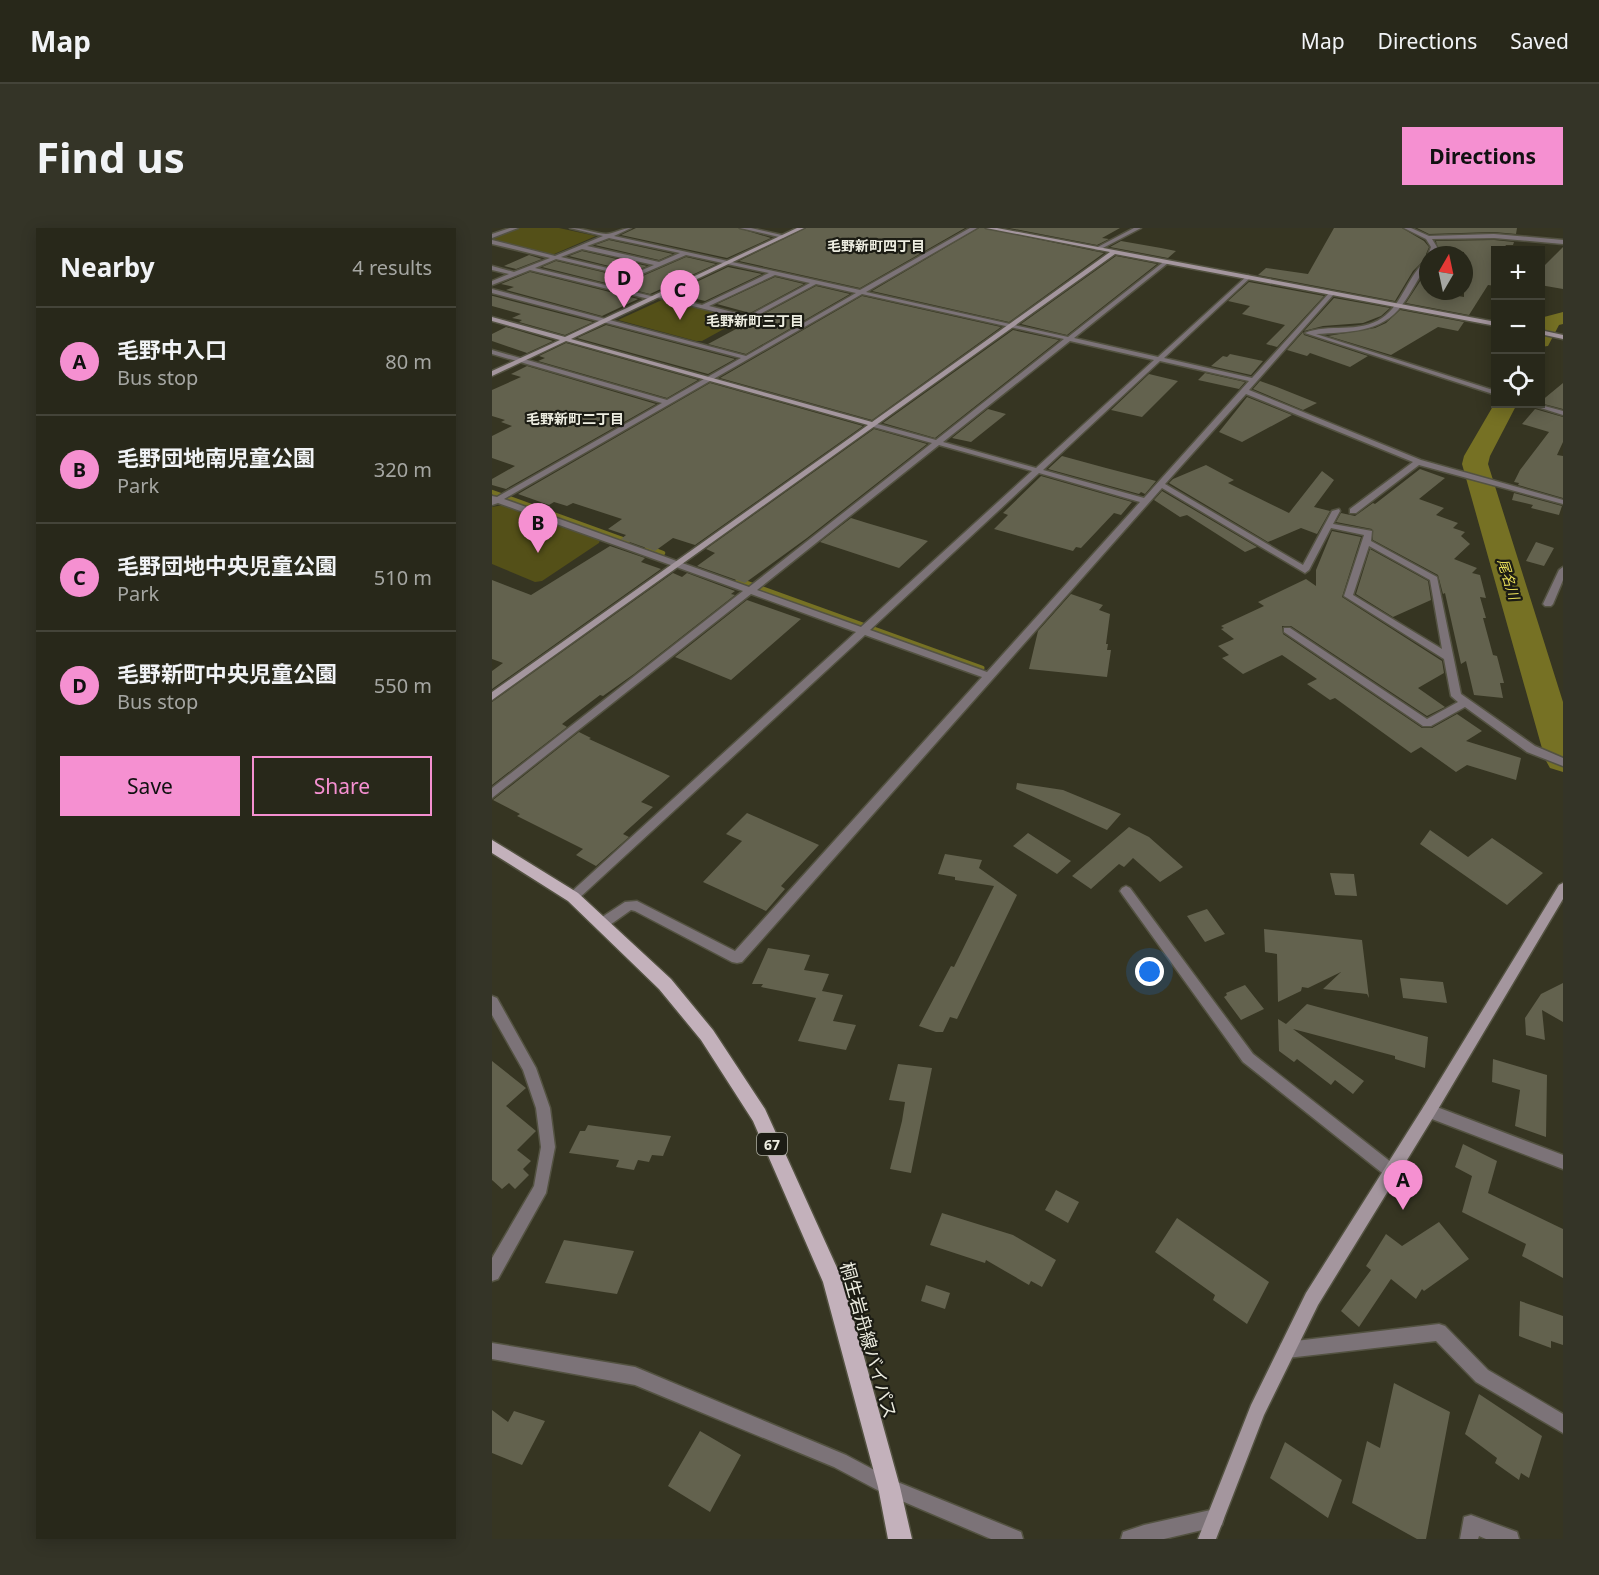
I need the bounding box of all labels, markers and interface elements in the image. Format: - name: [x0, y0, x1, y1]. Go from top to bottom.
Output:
- text: Map: [30, 22, 91, 60]
- text: Map: [1301, 27, 1345, 55]
- text: Directions: [1378, 27, 1477, 55]
- text: Saved: [1510, 27, 1569, 55]
- button: Directions: [1402, 127, 1563, 185]
- text: Find us: [36, 128, 185, 185]
- district label: 毛野新町四丁目: [827, 236, 925, 255]
- north arrow: [1419, 246, 1473, 300]
- map controls: [1491, 246, 1545, 408]
- button: +: [1491, 246, 1545, 300]
- text: Nearby: [60, 249, 155, 285]
- text: 4 results: [352, 254, 432, 281]
- pin: D: [604, 259, 644, 308]
- pin: C: [660, 270, 699, 320]
- button: −: [1491, 300, 1545, 354]
- district label: 毛野新町三丁目: [706, 311, 804, 330]
- text: 毛野中入口: [117, 334, 227, 364]
- text: A: [73, 348, 86, 375]
- text: 80 m: [385, 348, 432, 375]
- button: locate: [1491, 354, 1545, 408]
- text: Bus stop: [117, 364, 198, 391]
- district label: 毛野新町二丁目: [526, 409, 624, 428]
- text: 毛野団地南児童公園: [117, 442, 315, 472]
- text: B: [73, 456, 86, 483]
- text: 320 m: [374, 456, 432, 483]
- text: Park: [117, 472, 159, 499]
- pin: B: [518, 504, 558, 553]
- text: 毛野団地中央児童公園: [117, 550, 337, 580]
- water label: 尾名川: [1494, 556, 1525, 604]
- text: C: [73, 564, 86, 591]
- text: 510 m: [374, 564, 432, 591]
- text: Park: [117, 580, 159, 607]
- text: 毛野新町中央児童公園: [117, 658, 337, 688]
- text: D: [72, 672, 87, 699]
- text: 550 m: [374, 672, 432, 699]
- text: Bus stop: [117, 688, 198, 715]
- button: Save: [60, 756, 240, 816]
- button: Share: [252, 756, 432, 816]
- your location: [1135, 957, 1164, 986]
- road number: 67: [757, 1133, 787, 1155]
- pin: A: [1384, 1160, 1422, 1210]
- street label: 桐生岩舟線バイパス: [835, 1259, 903, 1421]

